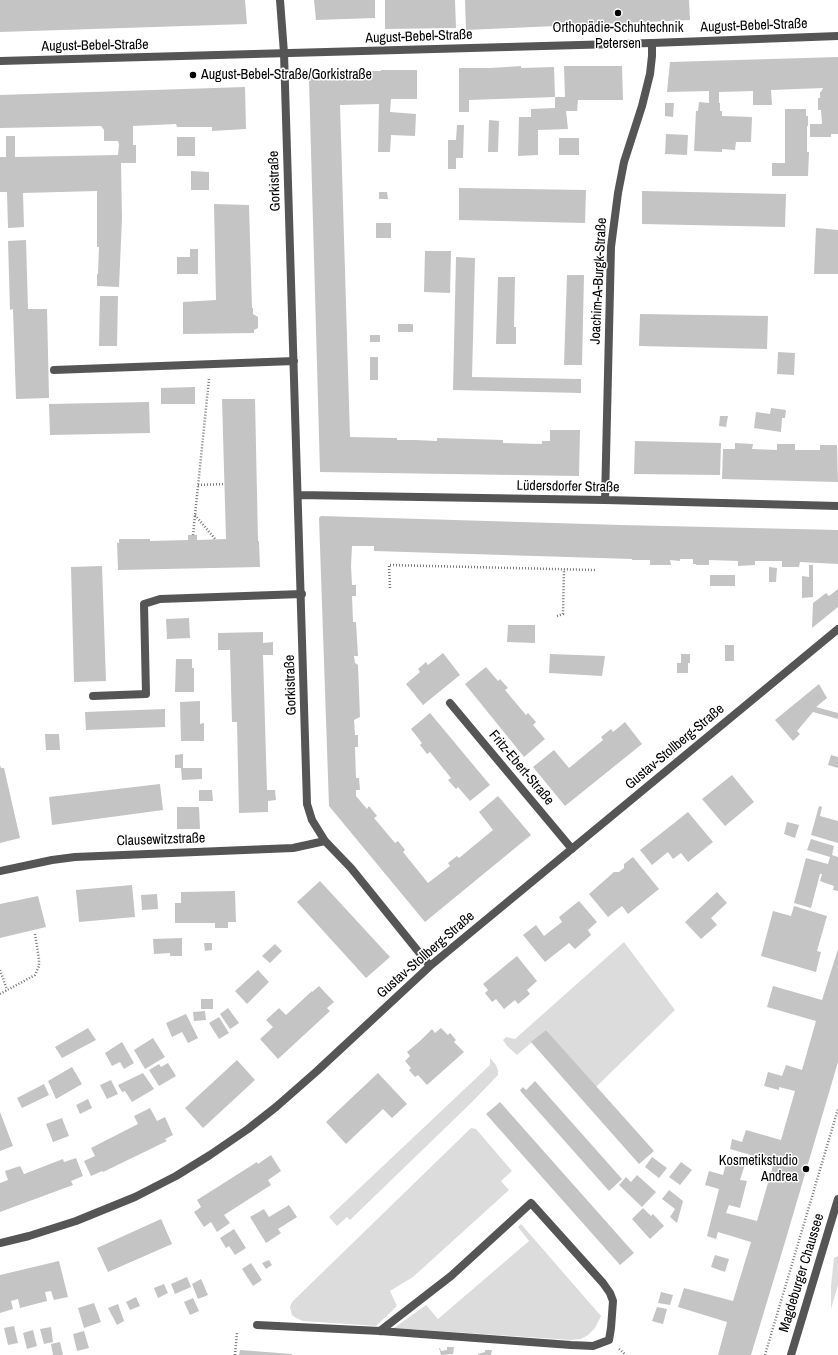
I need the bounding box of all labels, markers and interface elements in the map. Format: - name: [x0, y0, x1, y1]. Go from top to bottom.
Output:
- marker: Orthopädie-Schuhtechnik Petersen: [613, 8, 623, 18]
- street label: August-Bebel-Straße: [700, 16, 808, 36]
- place label: Orthopädie-Schuhtechnik Petersen: [553, 20, 683, 52]
- street label: August-Bebel-Straße: [365, 27, 473, 47]
- street label: August-Bebel-Straße: [41, 37, 149, 55]
- place label: August-Bebel-Straße/Gorkistraße: [201, 67, 372, 83]
- marker: August-Bebel-Straße/Gorkistraße: [188, 70, 198, 80]
- street label: Gorkistraße: [266, 150, 284, 212]
- street label: Joachim-A-Burgk-Straße: [587, 217, 611, 345]
- street label: Lüdersdorfer Straße: [516, 478, 620, 496]
- street label: Gorkistraße: [282, 654, 300, 716]
- street label: Gustav-Stollberg-Straße: [622, 701, 728, 793]
- street label: Fritz-Ebert-Straße: [485, 727, 557, 809]
- street label: Clausewitzstraße: [116, 830, 206, 850]
- street label: Gustav-Stollberg-Straße: [374, 908, 478, 1002]
- place label: Kosmetikstudio Andrea: [719, 1153, 798, 1186]
- marker: Kosmetikstudio Andrea: [801, 1164, 811, 1174]
- street label: Magdeburger Chaussee: [776, 1212, 828, 1334]

